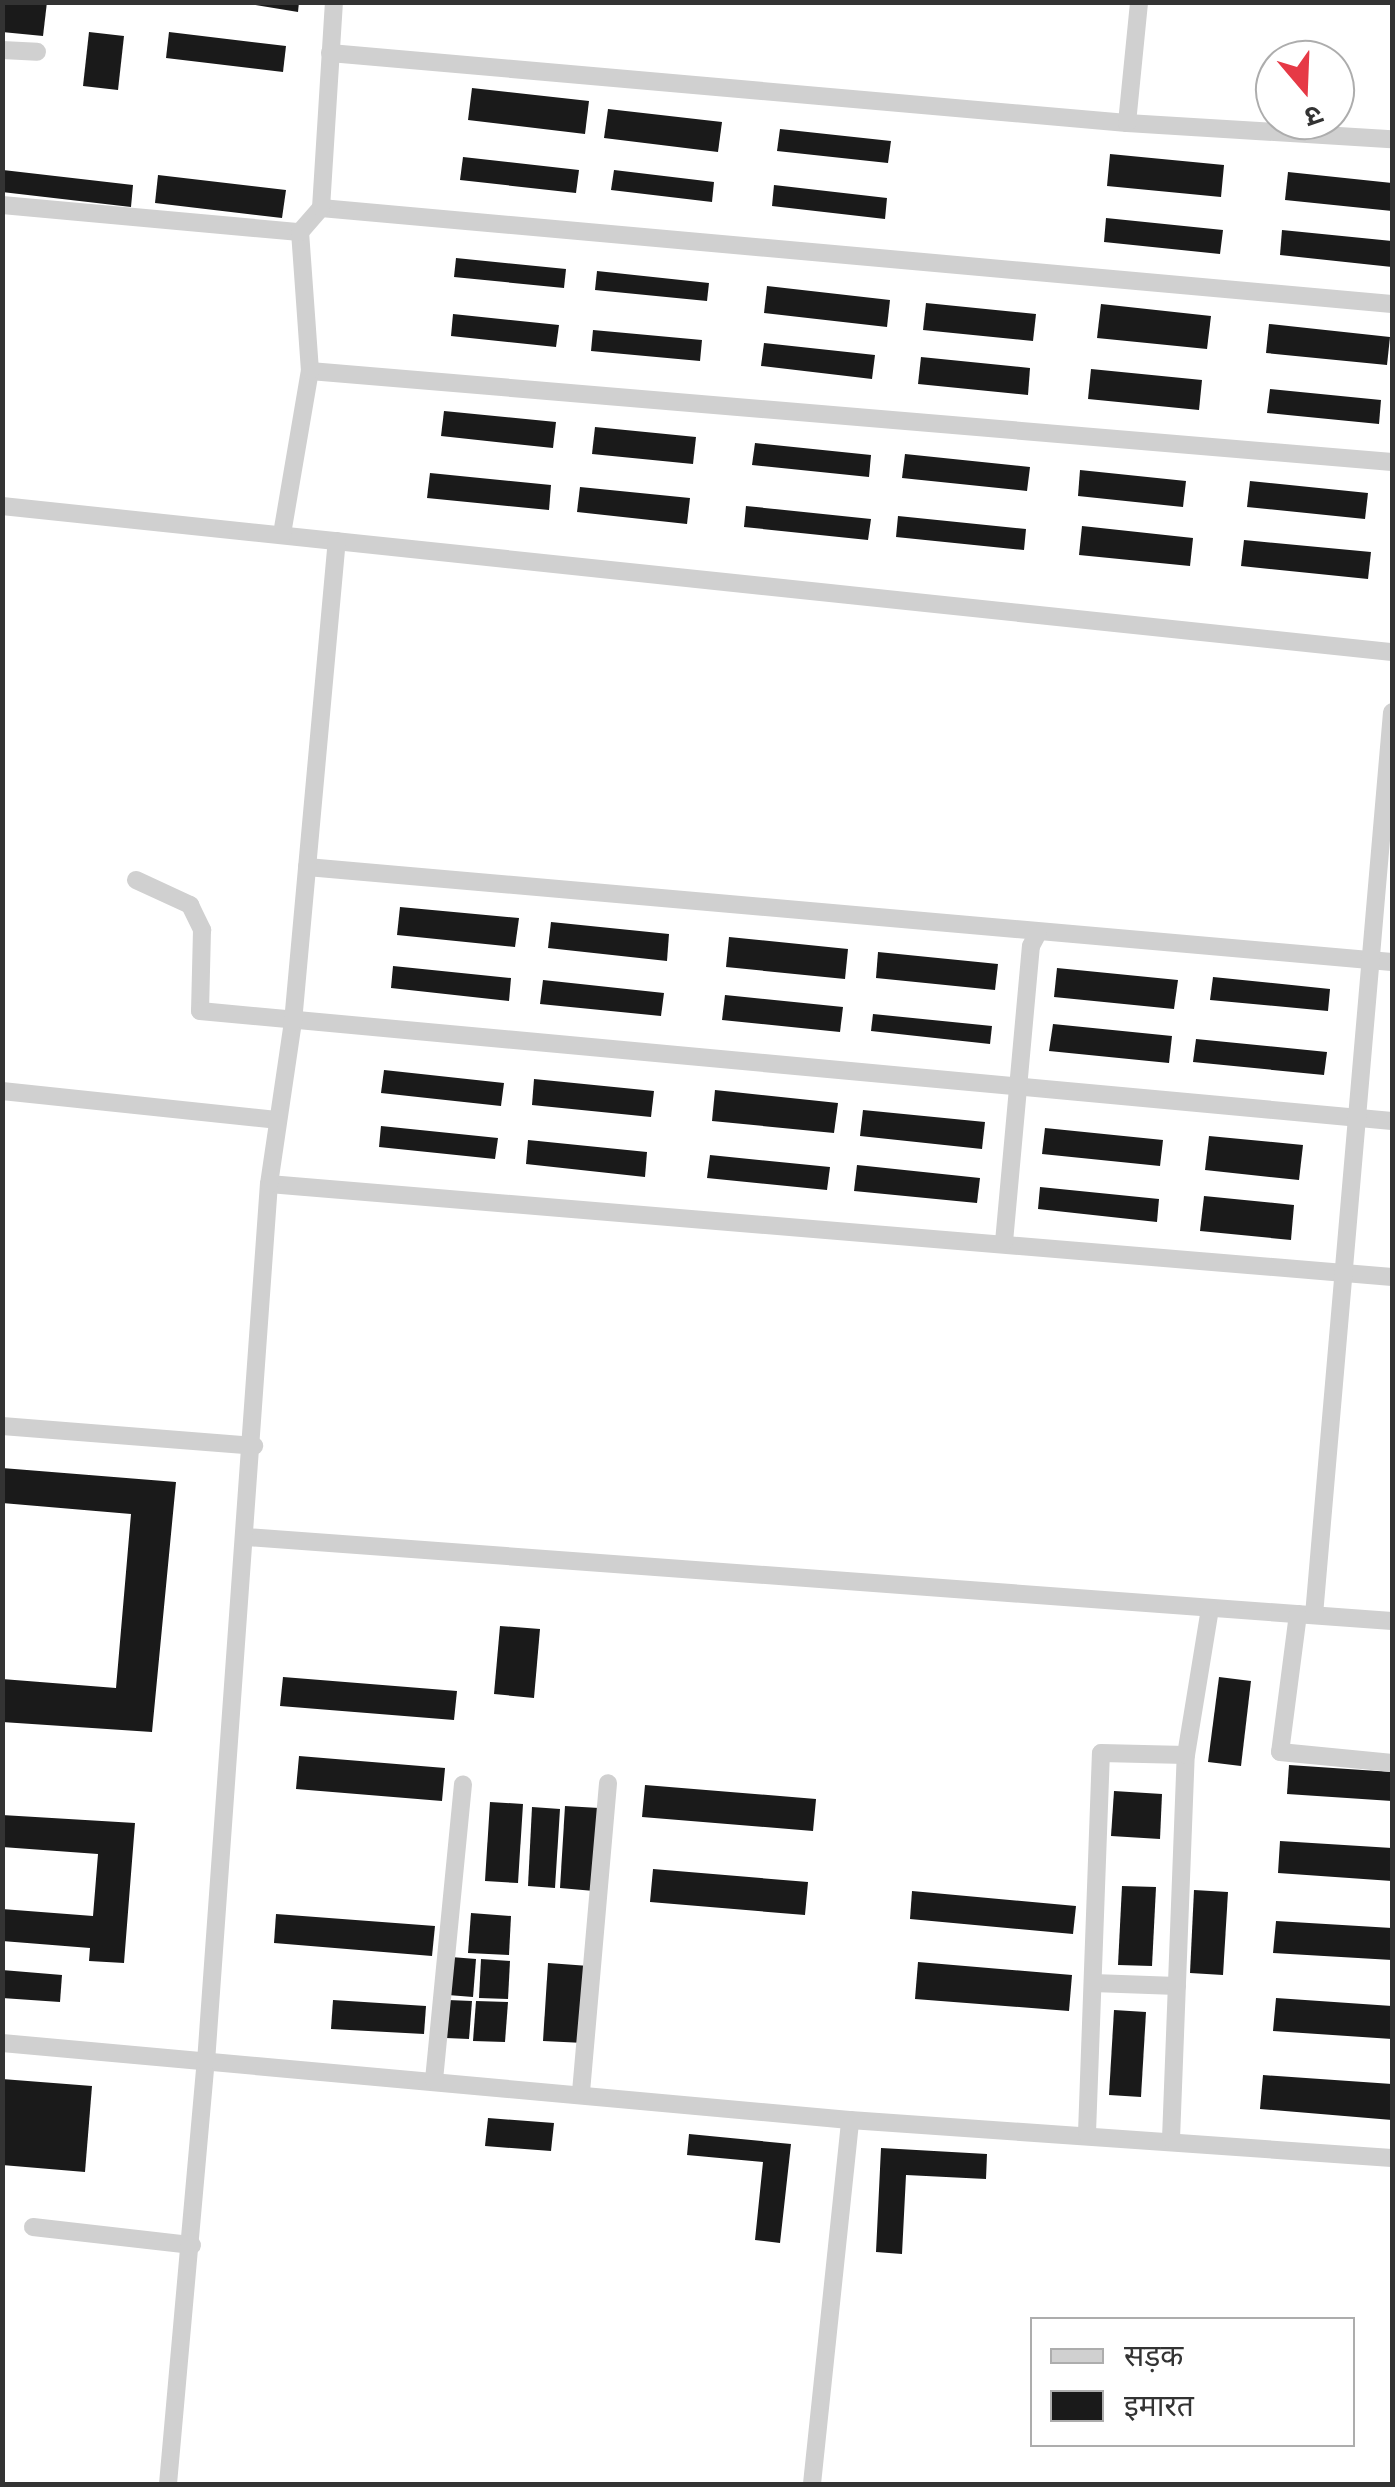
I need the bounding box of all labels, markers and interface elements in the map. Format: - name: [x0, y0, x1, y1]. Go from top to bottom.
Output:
- north arrow: [1255, 40, 1355, 140]
- text: उ: [1300, 96, 1328, 137]
- legend: [1030, 2317, 1355, 2447]
- text: सड़क: [1124, 2335, 1183, 2375]
- text: इमारत: [1124, 2385, 1194, 2425]

